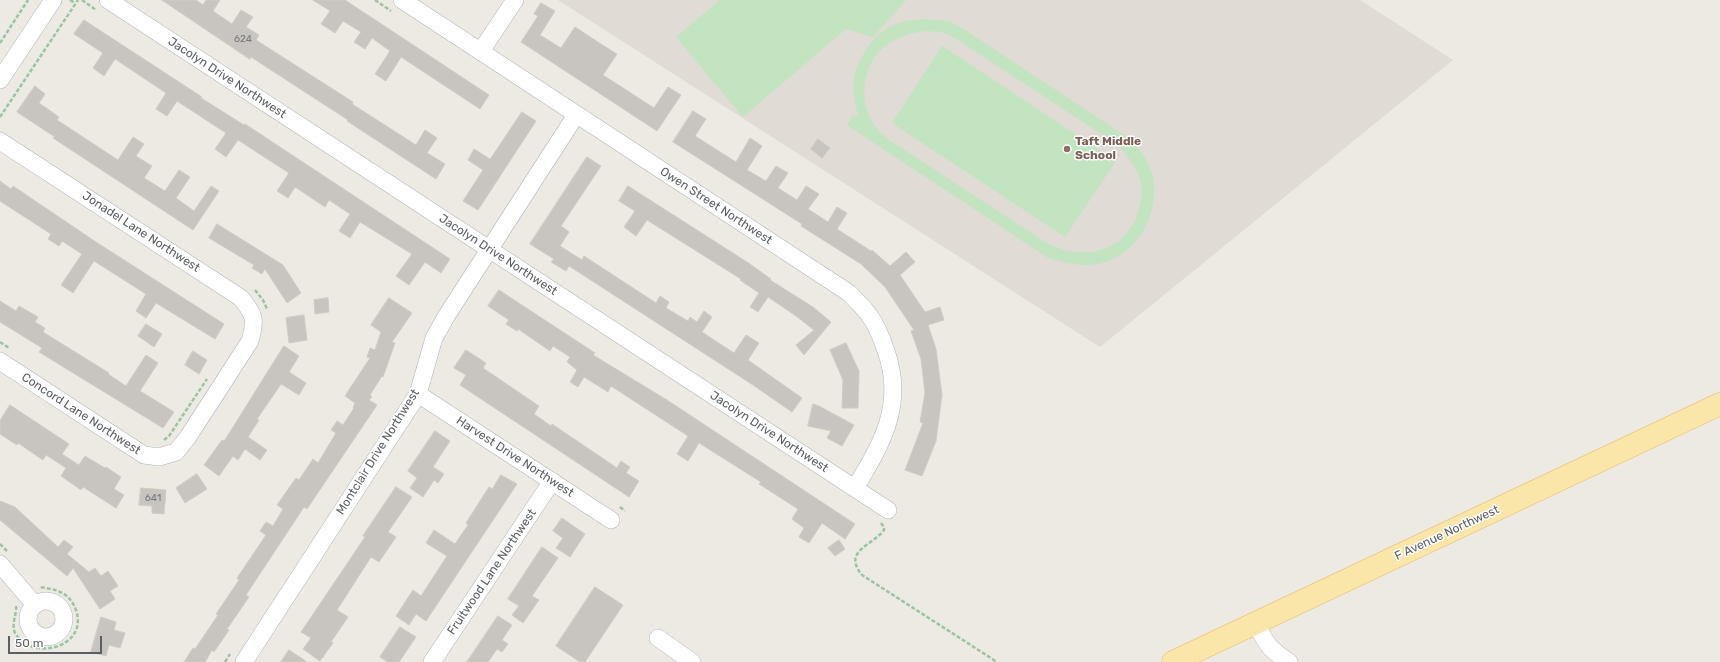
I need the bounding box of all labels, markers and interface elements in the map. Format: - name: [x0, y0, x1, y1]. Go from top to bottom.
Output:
- house number: 624: [234, 33, 252, 45]
- street label: Jacolyn Drive Northwest: [165, 34, 289, 122]
- place label: Taft Middle School: [1075, 135, 1141, 163]
- marker: Taft Middle School: [1062, 144, 1072, 154]
- street label: Owen Street Northwest: [657, 164, 775, 248]
- street label: Jonadel Lane Northwest: [80, 189, 202, 275]
- street label: Jacolyn Drive Northwest: [436, 211, 560, 299]
- street label: Concord Lane Northwest: [19, 370, 143, 458]
- street label: Montclair Drive Northwest: [333, 387, 423, 517]
- street label: Jacolyn Drive Northwest: [707, 388, 831, 476]
- street label: Harvest Drive Northwest: [454, 414, 576, 500]
- house number: 641: [145, 492, 161, 504]
- street label: F Avenue Northwest: [1392, 502, 1502, 564]
- street label: Fruitwood Lane Northwest: [445, 506, 539, 638]
- scale bar: [10, 628, 104, 654]
- text: 50 m: [15, 636, 43, 650]

